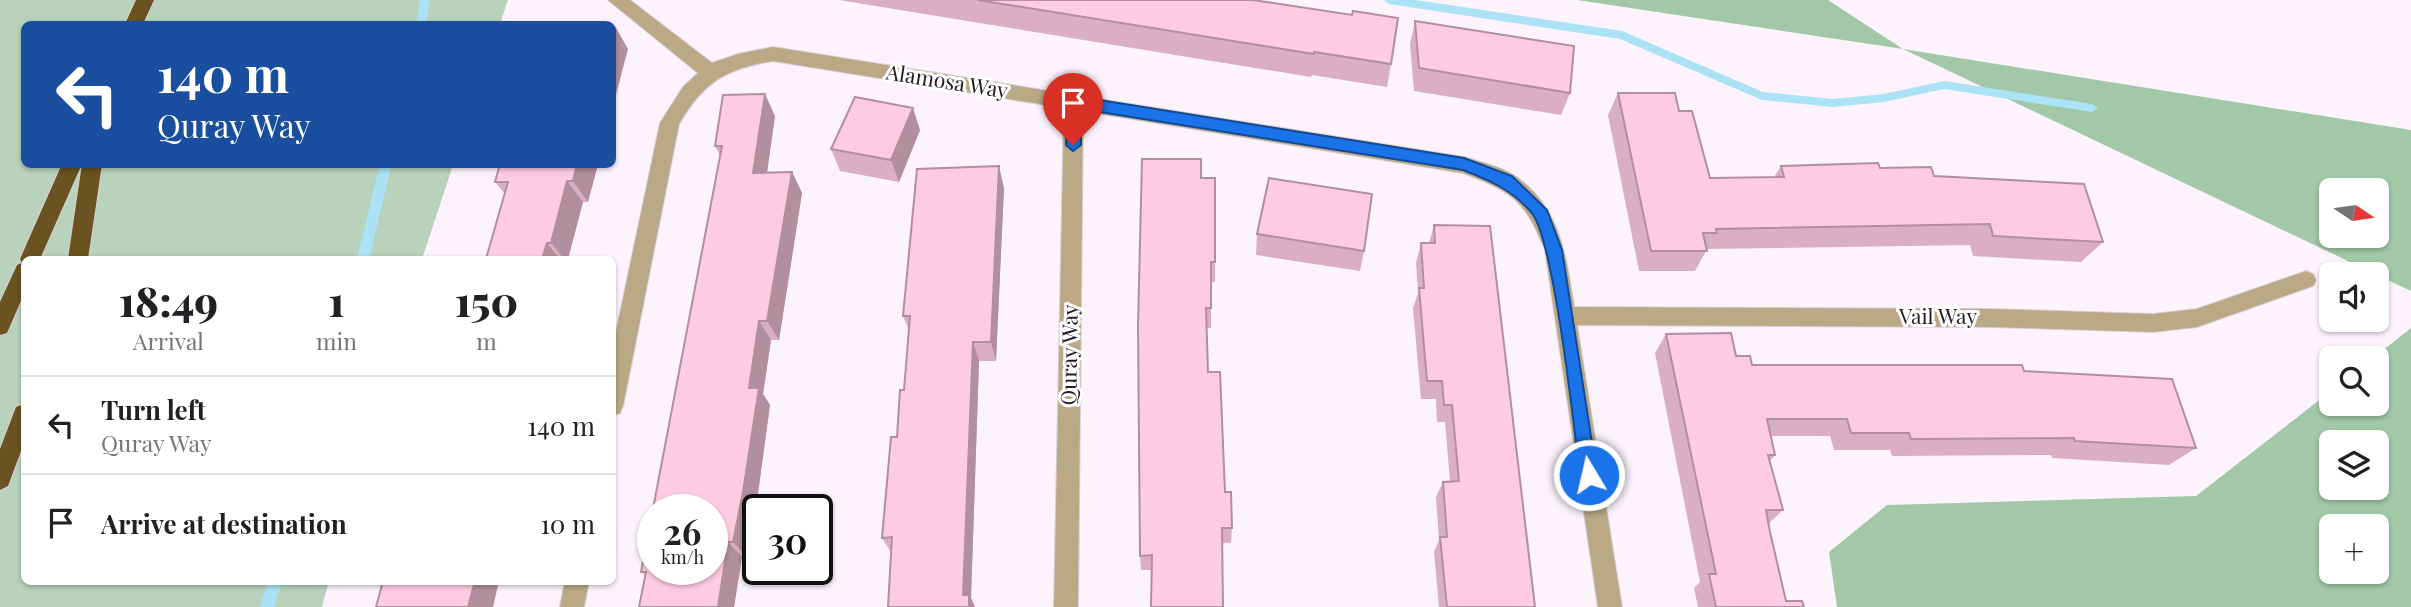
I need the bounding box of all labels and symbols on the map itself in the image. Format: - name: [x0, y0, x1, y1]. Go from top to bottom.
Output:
- street label: Alamosa Way: [883, 56, 1011, 104]
- pin: [1043, 73, 1103, 145]
- north arrow: [2319, 178, 2389, 248]
- street label: Vail Way: [1898, 301, 1977, 329]
- street label: Quray Way: [1053, 304, 1083, 406]
- position arrow: [1552, 438, 1626, 512]
- speed limit sign: 30: [742, 494, 833, 585]

